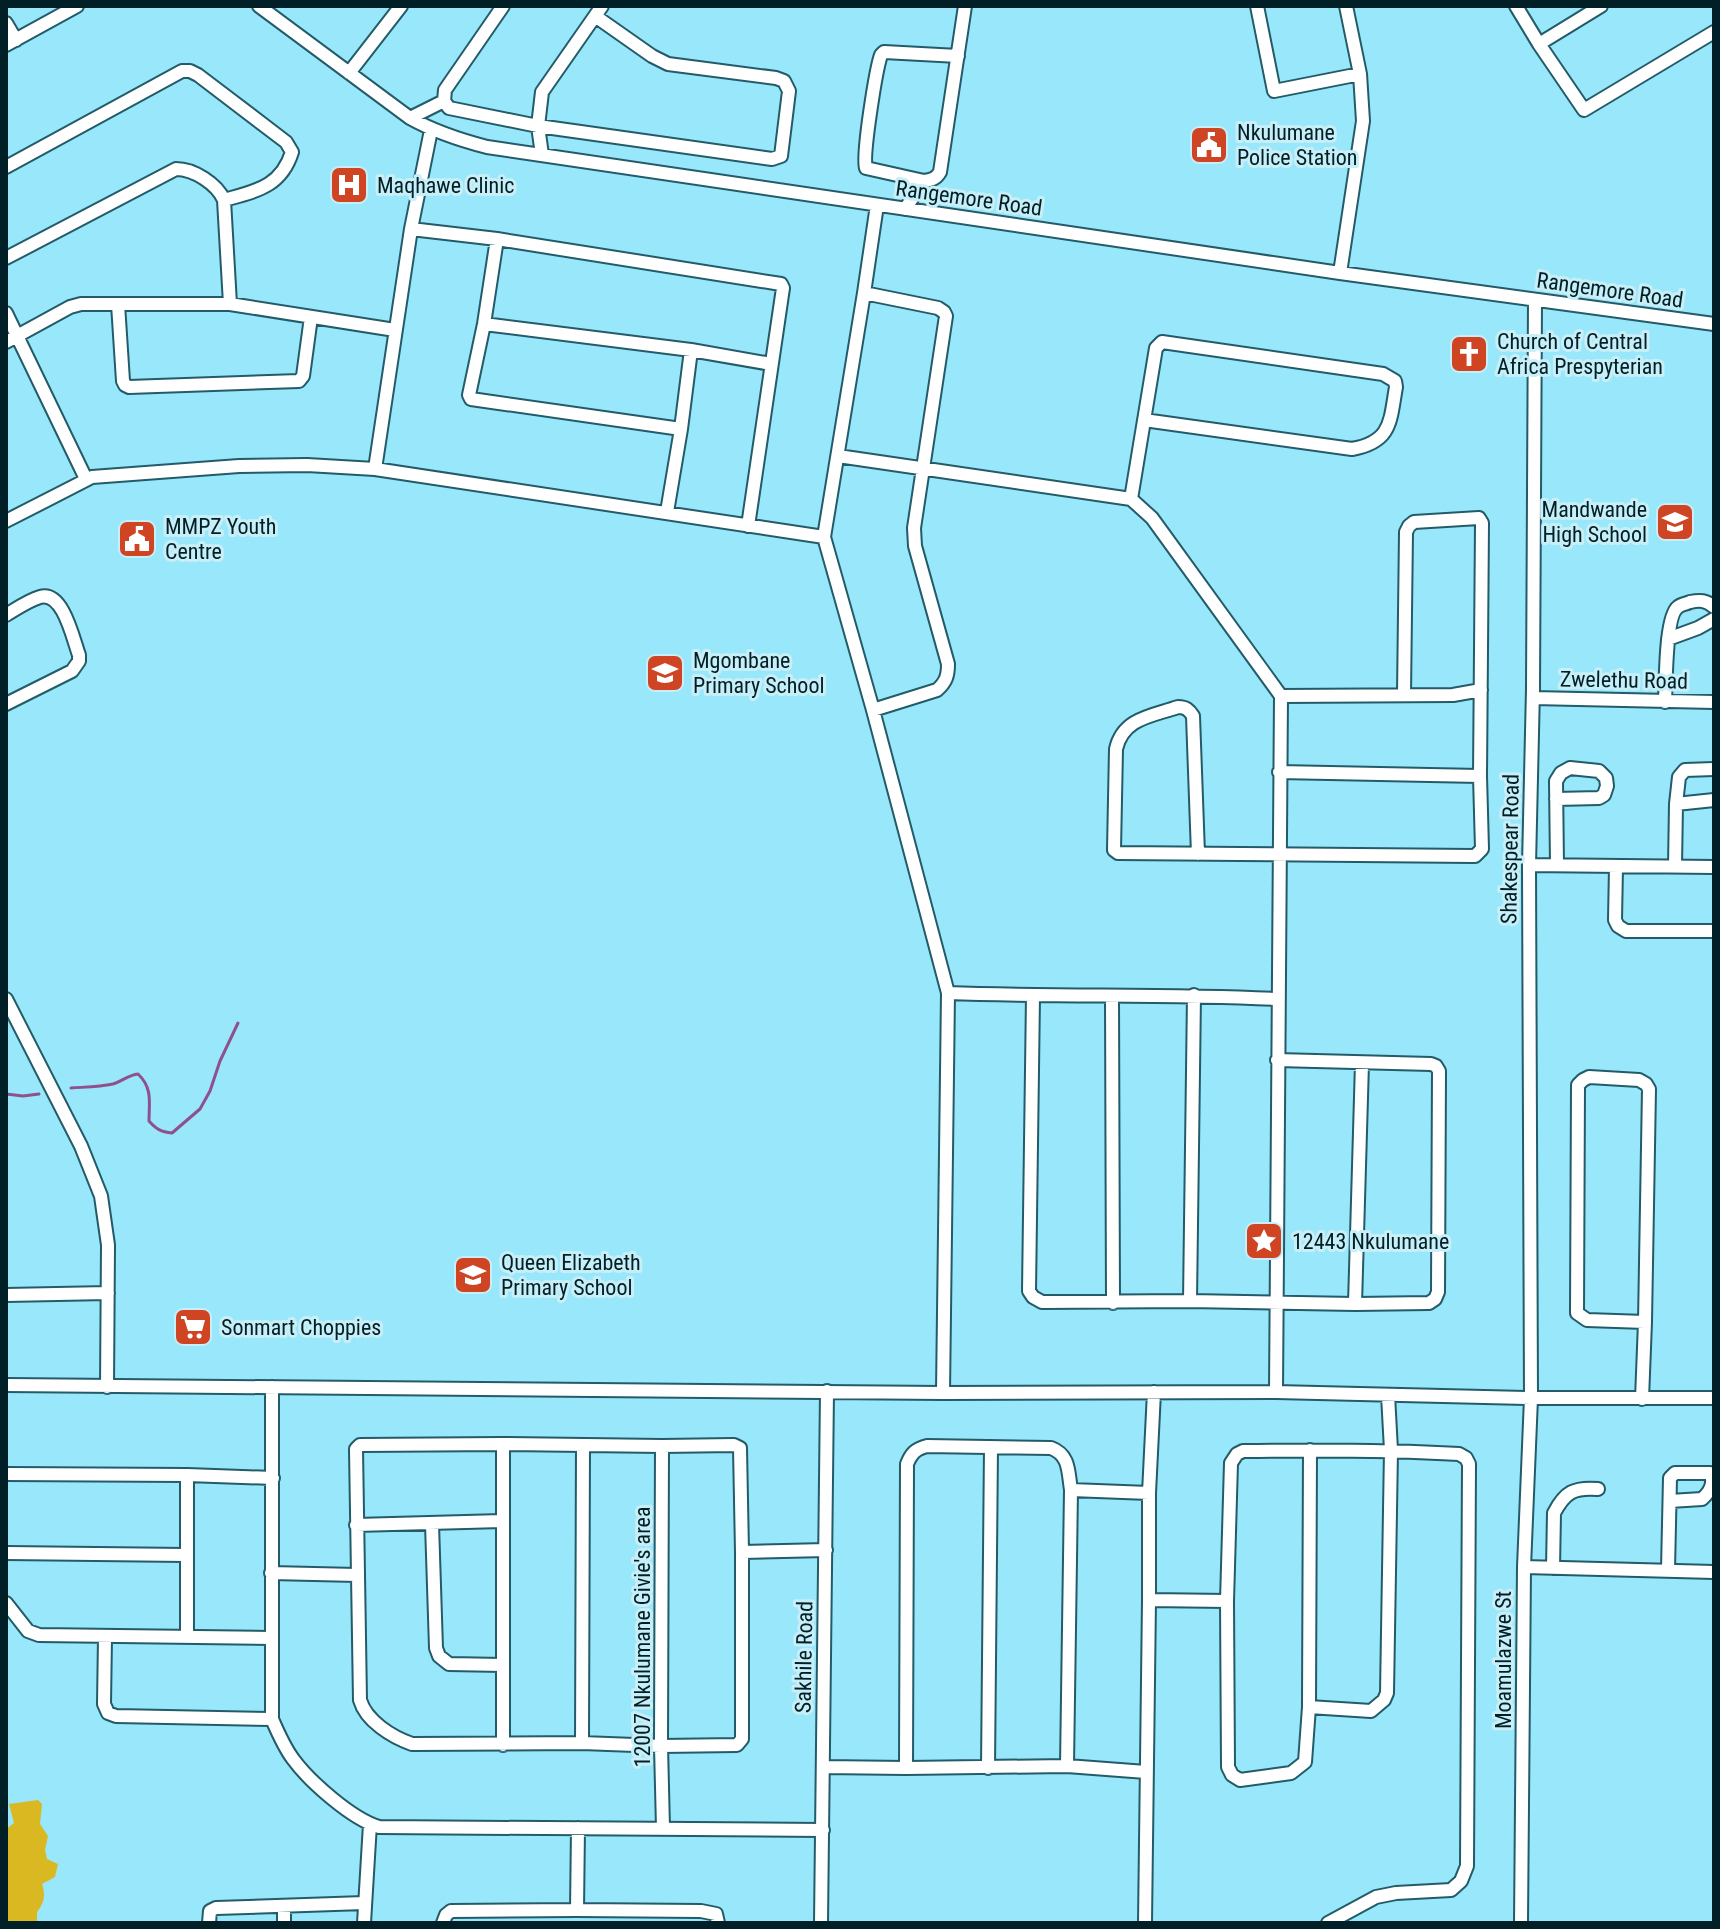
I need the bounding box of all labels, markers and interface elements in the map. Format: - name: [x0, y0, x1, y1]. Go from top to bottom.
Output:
- place label: Nkulumane Police Station: [1237, 120, 1357, 170]
- public building icon: Nkulumane Police Station: [1188, 124, 1230, 166]
- hospital icon: Maqhawe Clinic: [328, 164, 370, 206]
- place label: Maqhawe Clinic: [377, 173, 514, 198]
- street label: Rangemore Road: [894, 175, 1044, 221]
- street label: Rangemore Road: [1535, 267, 1685, 313]
- place label: Church of Central Africa Prespyterian: [1497, 329, 1663, 379]
- church icon: Church of Central Africa Prespyterian: [1448, 333, 1490, 375]
- place label: Mandwande High School: [1542, 497, 1647, 547]
- school or university icon: Mandwande High School: [1654, 501, 1696, 543]
- place label: MMPZ Youth Centre: [165, 514, 276, 564]
- public building icon: MMPZ Youth Centre: [116, 518, 158, 560]
- place label: Mgombane Primary School: [693, 648, 824, 698]
- school or university icon: Mgombane Primary School: [644, 652, 686, 694]
- street label: Zwelethu Road: [1560, 666, 1688, 694]
- street label: Shakespear Road: [1496, 774, 1524, 924]
- place icon: 12443 Nkulumane: [1243, 1220, 1285, 1262]
- place label: 12443 Nkulumane: [1292, 1229, 1449, 1254]
- place label: Queen Elizabeth Primary School: [501, 1250, 641, 1300]
- school or university icon: Queen Elizabeth Primary School: [452, 1254, 494, 1296]
- supermarket icon: Sonmart Choppies: [172, 1306, 214, 1348]
- place label: Sonmart Choppies: [221, 1315, 381, 1340]
- street label: 12007 Nkulumane Givie's area: [630, 1507, 655, 1767]
- street label: Moamulazwe St: [1491, 1591, 1516, 1729]
- street label: Sakhile Road: [791, 1601, 817, 1713]

